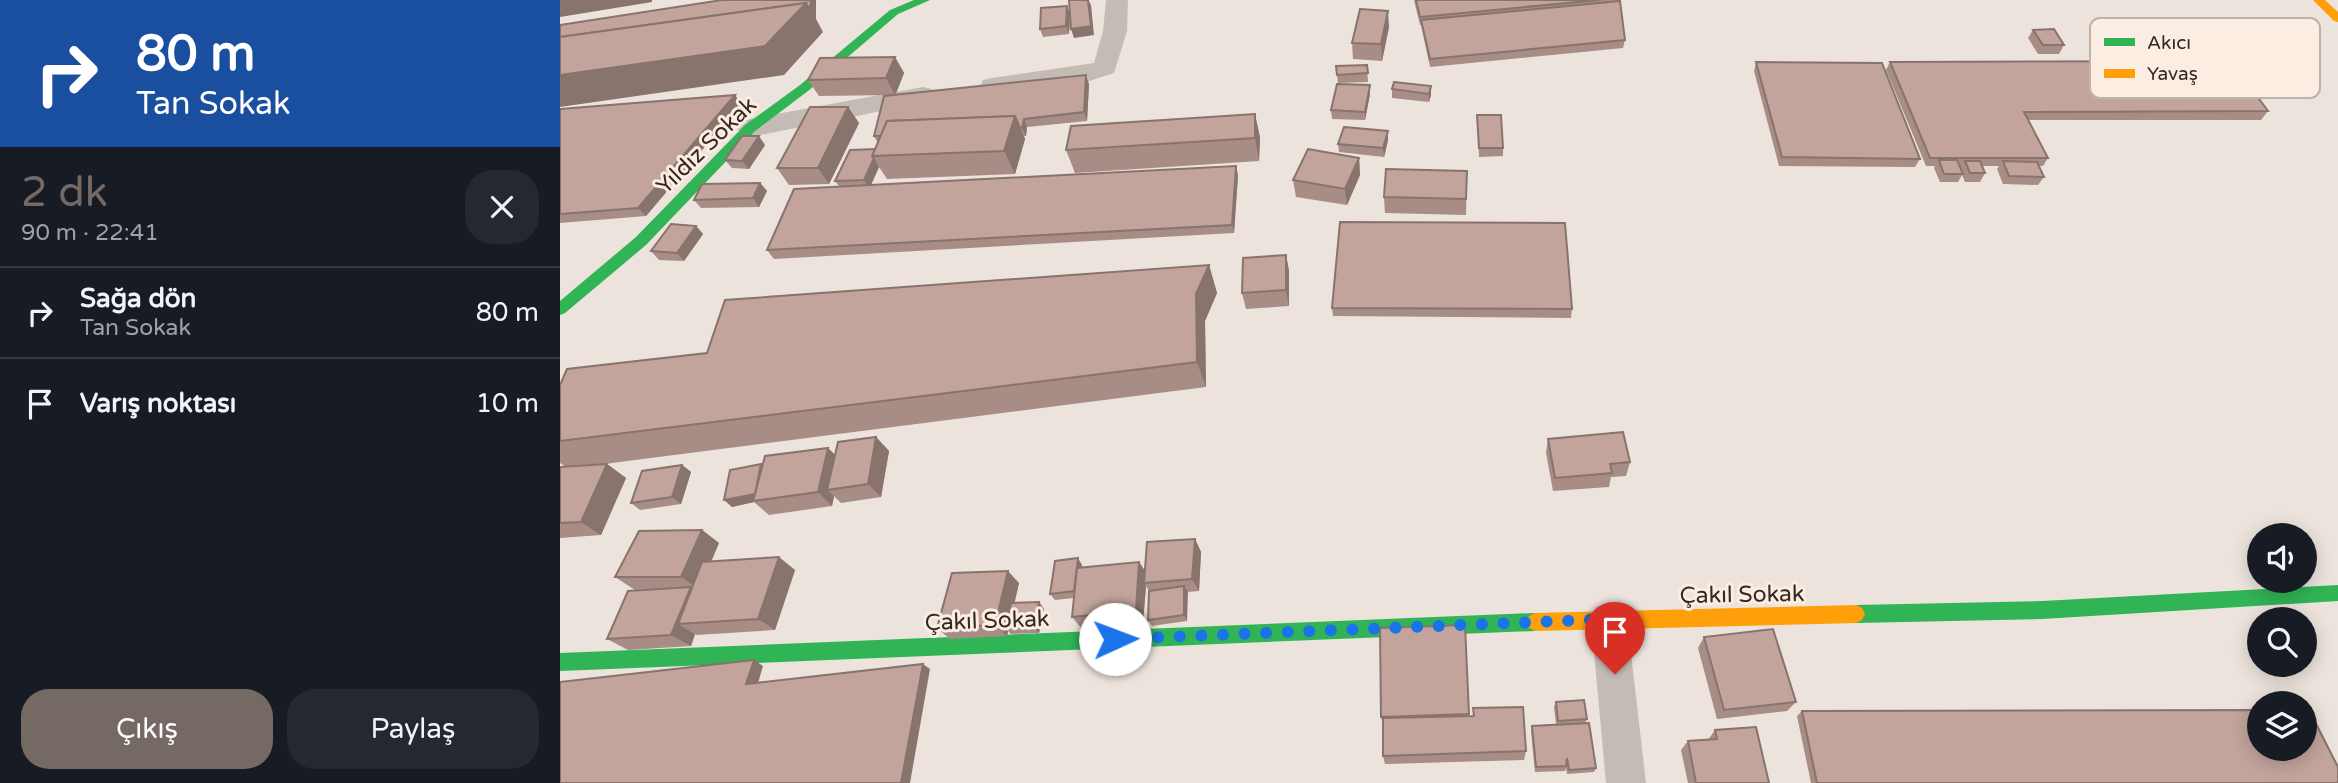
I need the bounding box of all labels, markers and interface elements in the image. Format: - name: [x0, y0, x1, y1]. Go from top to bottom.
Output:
- legend: [2090, 18, 2320, 98]
- text: 80 m: [136, 25, 255, 84]
- icon: right: [21, 28, 112, 119]
- text: Akıcı: [2147, 32, 2191, 54]
- text: Yavaş: [2147, 63, 2198, 85]
- text: Tan Sokak: [136, 85, 290, 123]
- street label: Yıldız Sokak: [651, 91, 763, 200]
- text: 2 dk: [21, 167, 108, 218]
- button: close: [465, 170, 539, 244]
- text: 90 m · 22:41: [21, 219, 159, 247]
- text: Sağa dön: [80, 283, 196, 314]
- icon: right: [21, 294, 59, 332]
- text: 80 m: [476, 297, 539, 328]
- text: Tan Sokak: [80, 314, 191, 342]
- icon: arrive: [21, 385, 59, 423]
- text: Varış noktası: [80, 388, 236, 419]
- text: 10 m: [476, 388, 539, 419]
- map controls: [2247, 523, 2317, 761]
- button: sound: [2247, 523, 2317, 593]
- street label: Çakıl Sokak: [1679, 580, 1805, 610]
- position arrow: [1078, 602, 1152, 676]
- pin: [1585, 602, 1645, 674]
- street label: Çakıl Sokak: [924, 605, 1050, 637]
- button: search: [2247, 607, 2317, 677]
- icon: arrive: [1596, 613, 1634, 651]
- button: Çıkış: [21, 689, 273, 769]
- button: Paylaş: [287, 689, 539, 769]
- button: layers: [2247, 691, 2317, 761]

